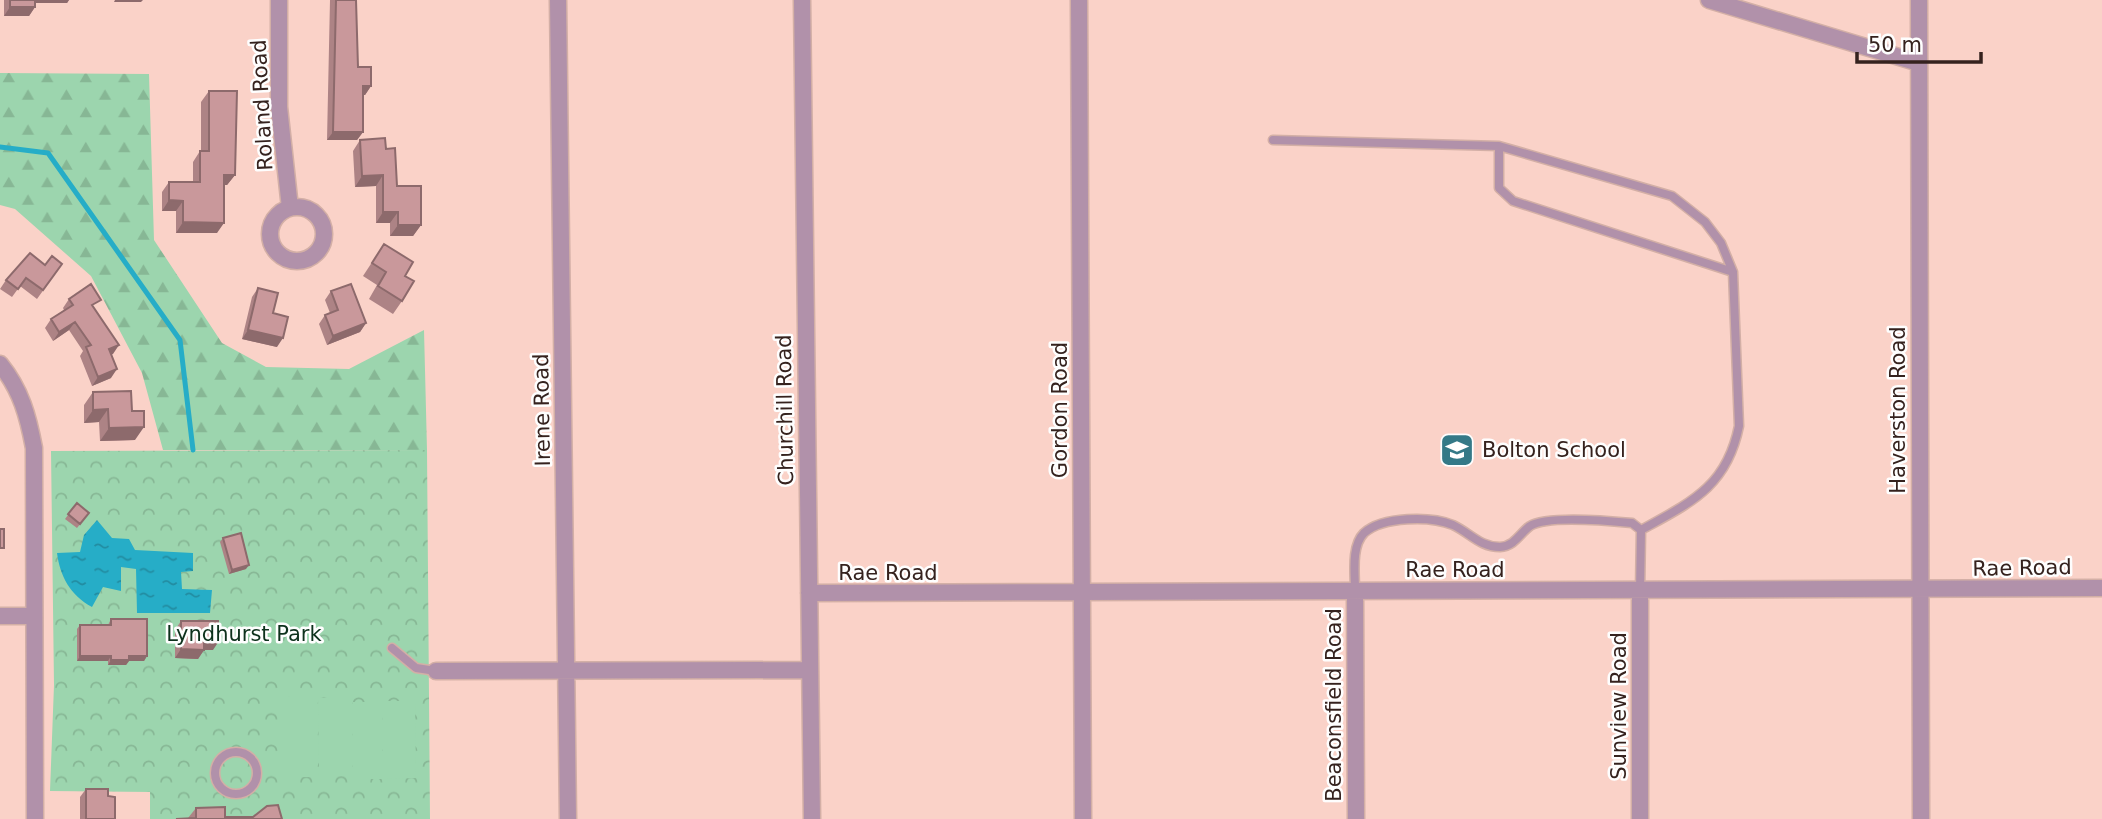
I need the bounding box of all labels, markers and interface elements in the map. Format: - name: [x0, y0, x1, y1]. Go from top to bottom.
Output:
- scale bar: [1857, 21, 1981, 65]
- text: 50 m: [1868, 33, 1922, 57]
- street label: Roland Road: [247, 39, 277, 171]
- street label: Haverston Road: [1886, 326, 1910, 494]
- street label: Churchill Road: [772, 334, 798, 486]
- street label: Gordon Road: [1048, 342, 1072, 478]
- street label: Irene Road: [529, 353, 555, 467]
- school or university icon: Bolton School: [1438, 431, 1476, 469]
- place label: Bolton School: [1482, 438, 1626, 462]
- street label: Rae Road: [1972, 555, 2072, 581]
- street label: Rae Road: [1405, 558, 1505, 582]
- street label: Rae Road: [838, 561, 938, 585]
- street label: Beaconsfield Road: [1322, 608, 1346, 802]
- park label: Lyndhurst Park: [166, 622, 323, 646]
- street label: Sunview Road: [1607, 632, 1631, 780]

